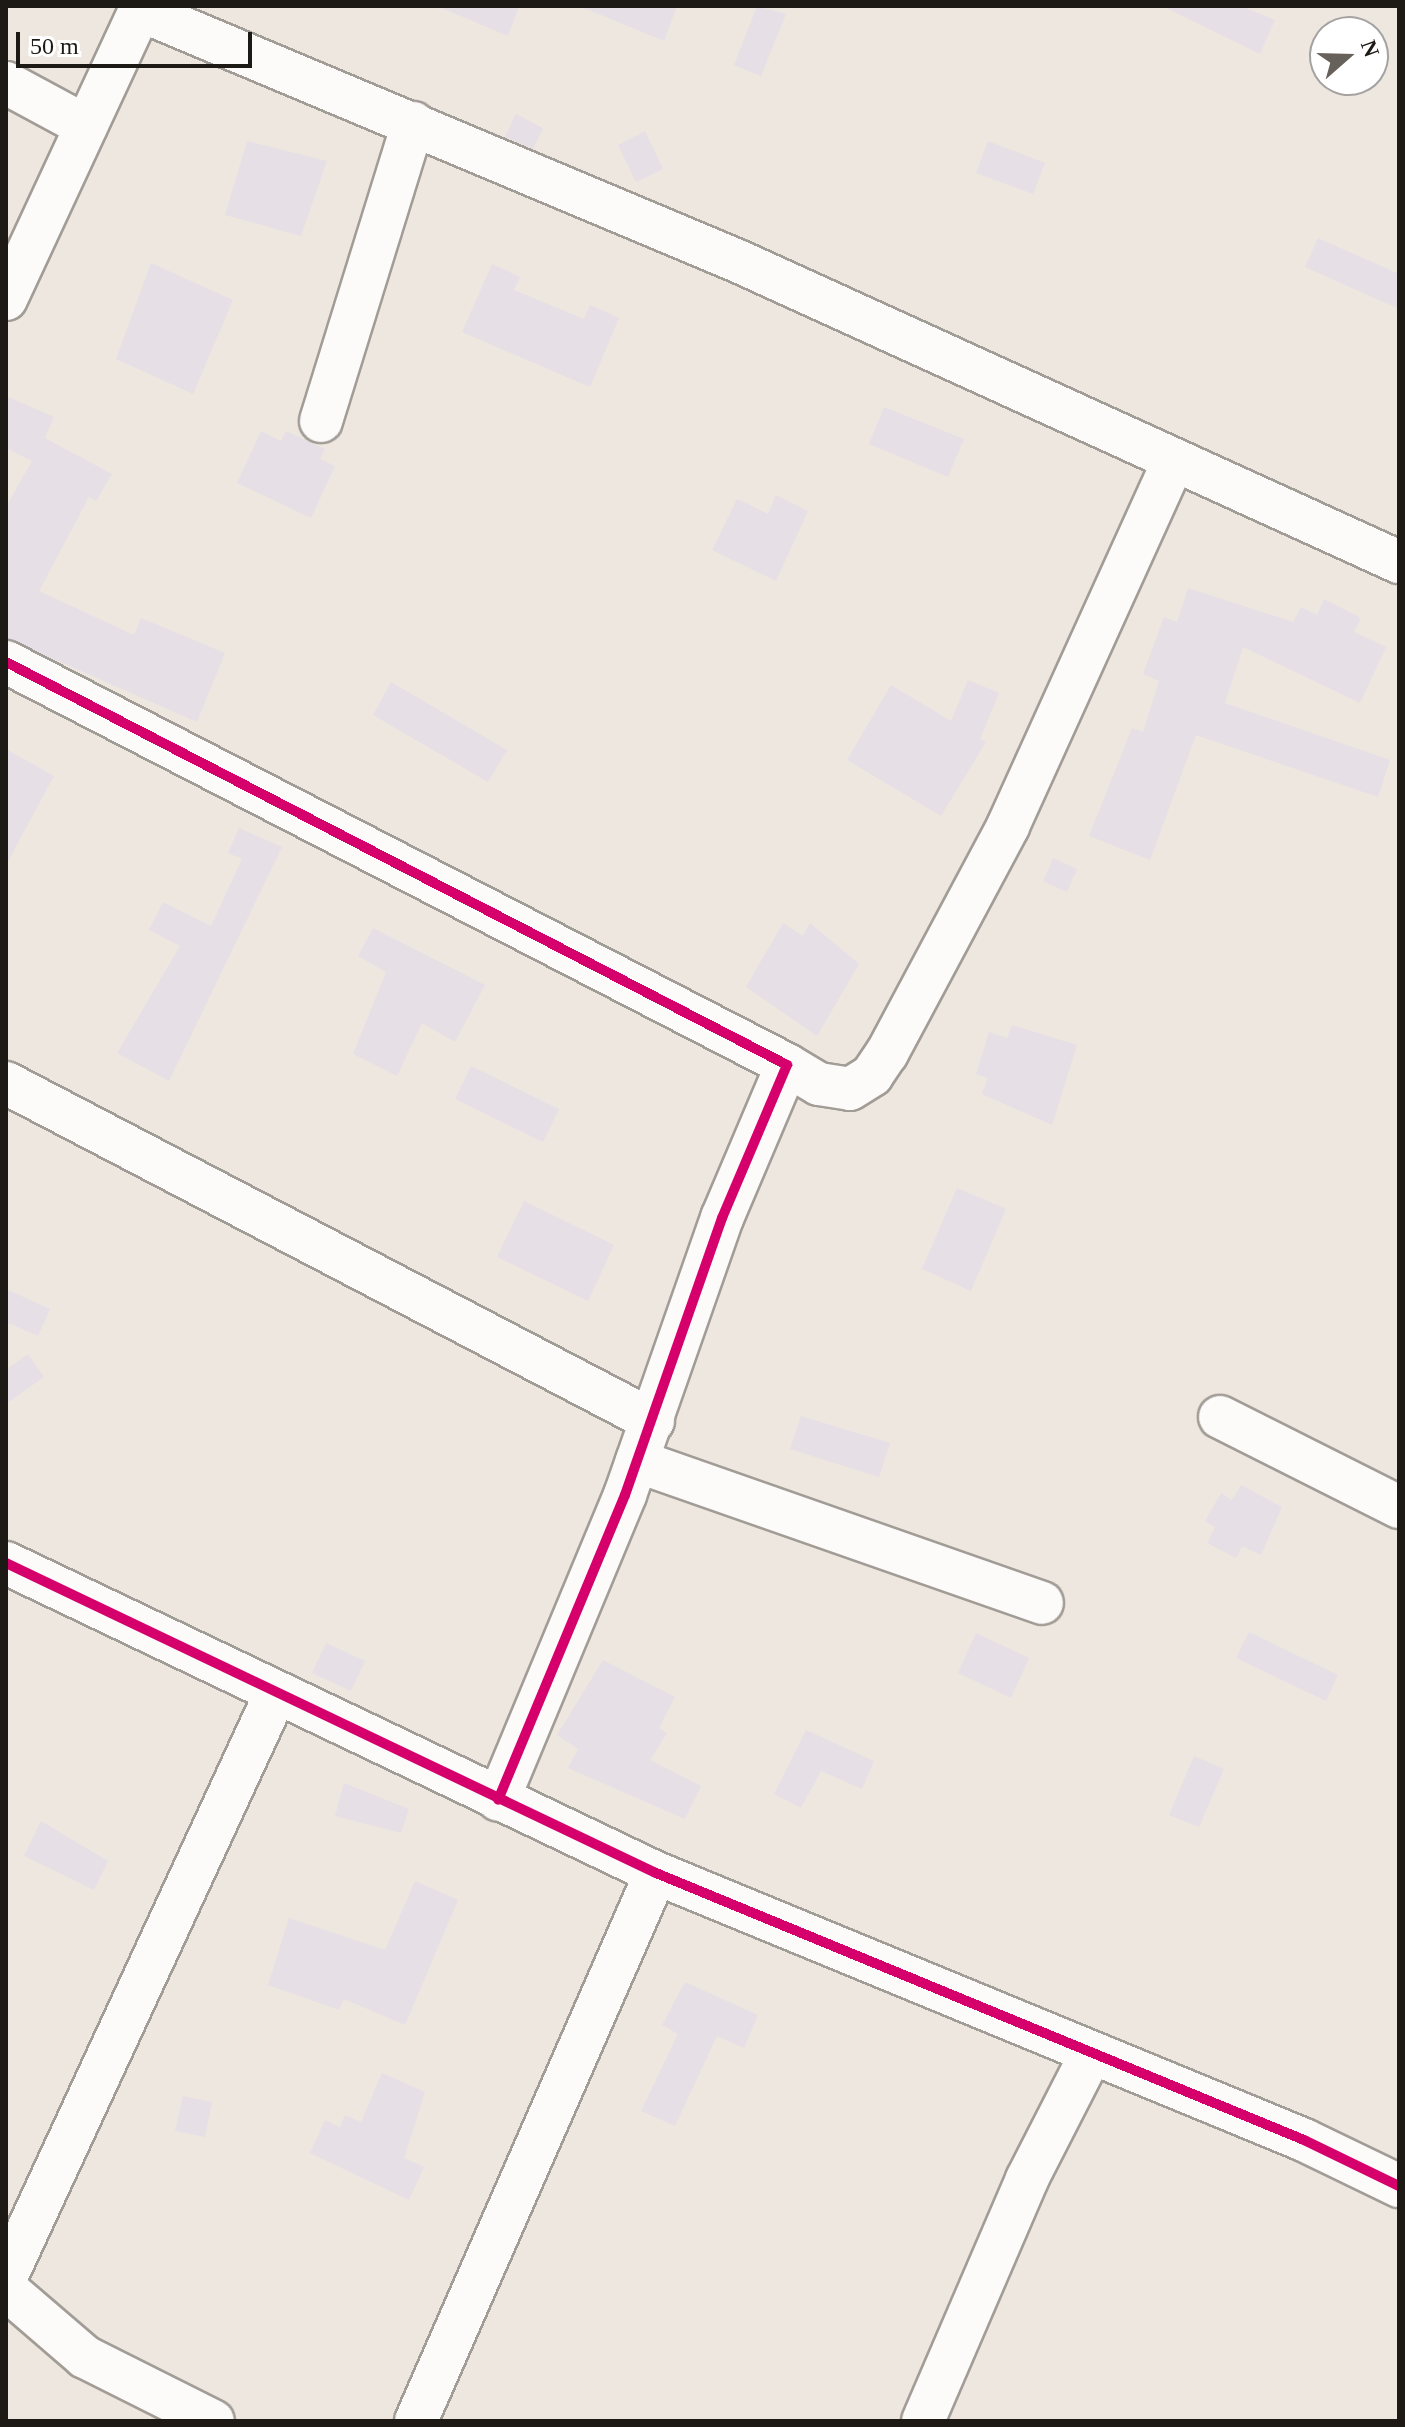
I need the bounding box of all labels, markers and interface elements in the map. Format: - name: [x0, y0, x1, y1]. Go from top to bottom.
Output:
- scale bar: [20, 16, 256, 66]
- north arrow: [1309, 16, 1389, 96]
- text: 50 m: [30, 33, 79, 59]
- text: N: [1356, 37, 1385, 60]

